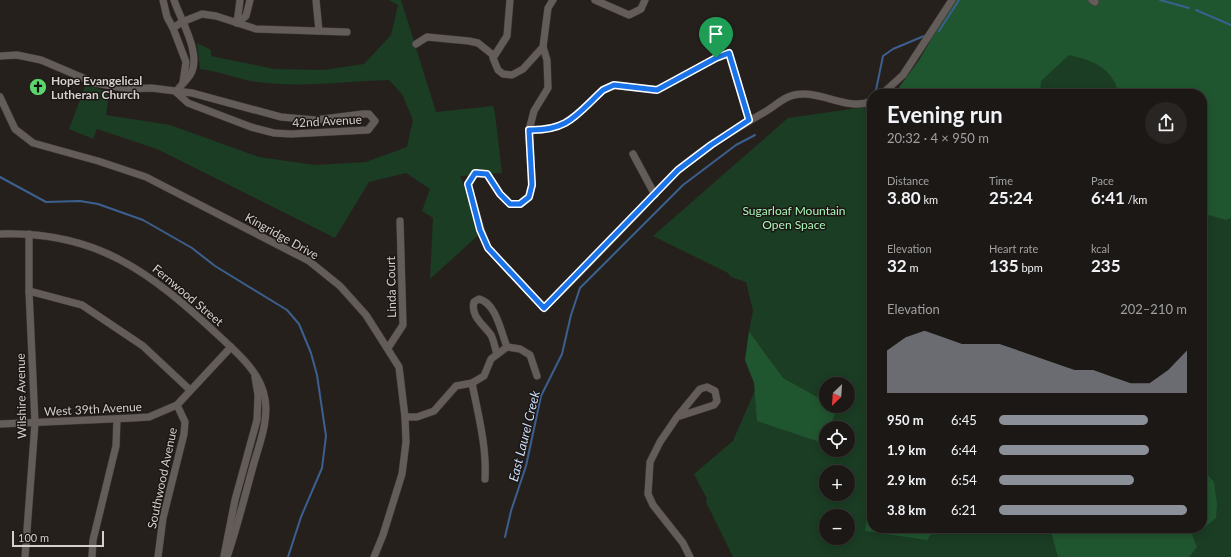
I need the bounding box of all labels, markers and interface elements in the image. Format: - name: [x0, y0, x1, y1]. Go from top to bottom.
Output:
- pin: [699, 17, 733, 58]
- icon: arrive: [705, 23, 727, 45]
- place label: Hope Evangelical Lutheran Church: [51, 73, 142, 102]
- church icon: Hope Evangelical Lutheran Church: [28, 77, 48, 97]
- text: Evening run: [887, 101, 1003, 128]
- button: share: [1145, 102, 1187, 144]
- street label: 42nd Avenue: [292, 112, 362, 130]
- text: 20:32 · 4 × 950 m: [887, 130, 989, 146]
- text: Distance: [887, 174, 929, 187]
- text: Time: [989, 174, 1013, 187]
- text: Pace: [1091, 174, 1114, 187]
- text: 3.80: [887, 187, 921, 208]
- text: 25:24: [989, 187, 1033, 208]
- text: 6:41: [1091, 187, 1125, 208]
- text: km: [921, 193, 938, 206]
- text: /km: [1125, 193, 1147, 206]
- park label: Sugarloaf Mountain Open Space: [742, 203, 846, 232]
- street label: Kingridge Drive: [243, 210, 321, 262]
- text: Elevation: [887, 242, 932, 255]
- text: Heart rate: [989, 242, 1038, 255]
- text: kcal: [1091, 242, 1110, 255]
- street label: Linda Court: [383, 255, 399, 318]
- text: 32: [887, 255, 907, 276]
- text: 135: [989, 255, 1019, 276]
- text: 235: [1091, 255, 1121, 276]
- street label: Fernwood Street: [149, 261, 227, 329]
- text: m: [907, 261, 919, 274]
- text: bpm: [1019, 261, 1043, 274]
- text: Elevation: [887, 301, 940, 317]
- text: 202–210 m: [1120, 301, 1187, 317]
- street label: Wilshire Avenue: [13, 353, 29, 439]
- north arrow: [819, 377, 855, 413]
- map controls: [819, 377, 855, 545]
- water label: East Laurel Creek: [505, 388, 543, 483]
- street label: West 39th Avenue: [44, 399, 142, 419]
- text: 950 m: [887, 412, 924, 428]
- text: 6:45: [951, 412, 977, 428]
- button: locate: [819, 421, 855, 457]
- street label: Southwood Avenue: [144, 426, 180, 530]
- text: 1.9 km: [887, 442, 926, 458]
- text: 6:44: [951, 442, 977, 458]
- button: +: [819, 465, 855, 501]
- text: 2.9 km: [887, 472, 926, 488]
- text: 6:54: [951, 472, 977, 488]
- text: 3.8 km: [887, 502, 926, 518]
- text: 6:21: [951, 502, 977, 518]
- button: −: [819, 509, 855, 545]
- scale bar: [12, 529, 104, 548]
- text: 100 m: [18, 531, 49, 544]

